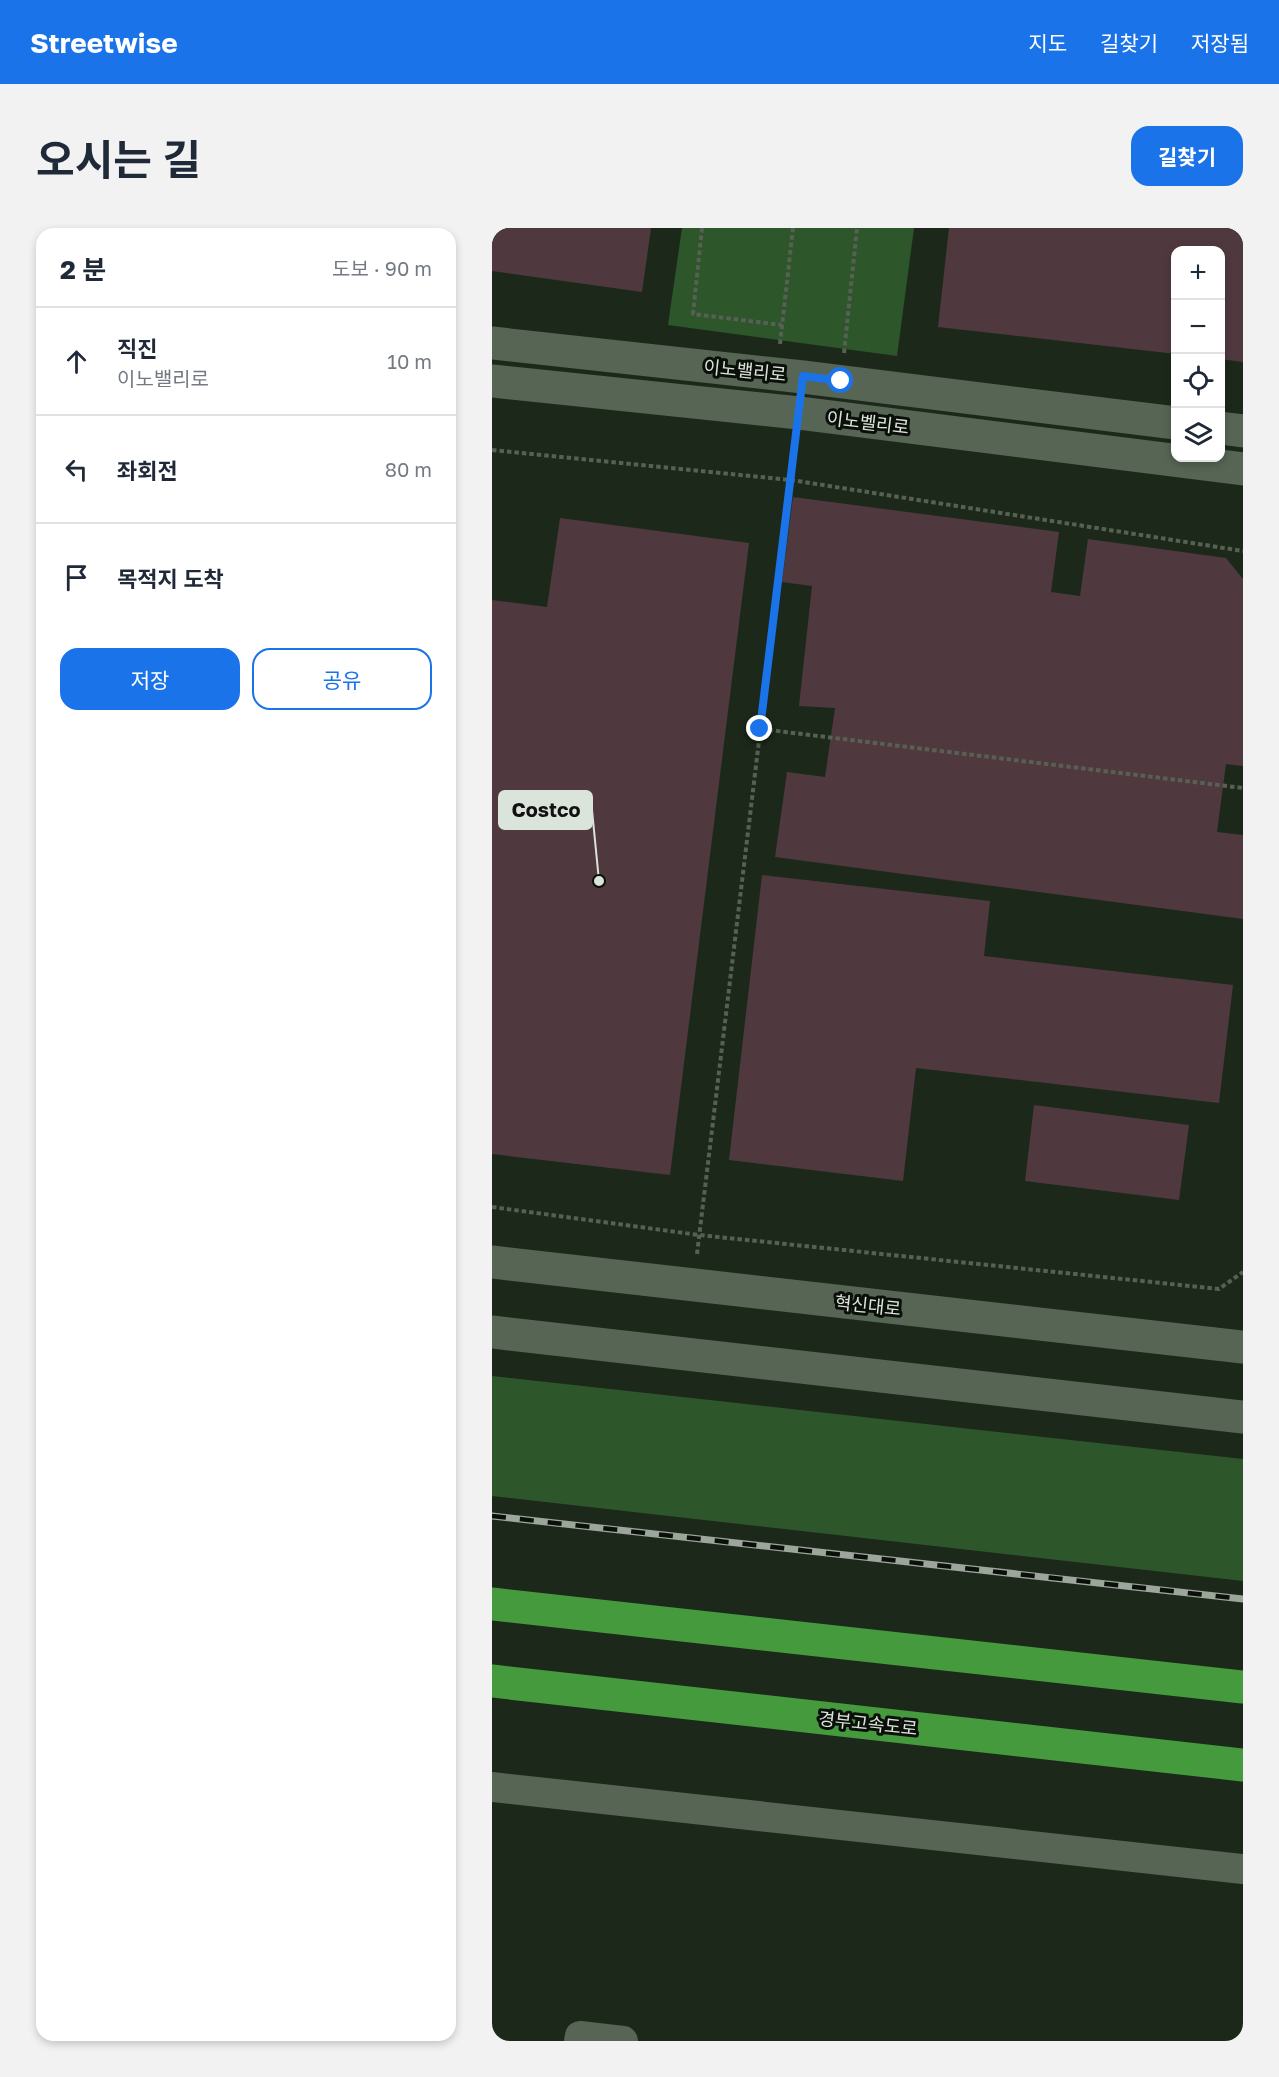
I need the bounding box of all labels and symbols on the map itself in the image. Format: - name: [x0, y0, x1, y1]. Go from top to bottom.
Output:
- street label: 이노밸리로: [703, 355, 787, 385]
- route start: [827, 367, 853, 393]
- street label: 이노벨리로: [826, 406, 910, 438]
- route end: [746, 715, 772, 741]
- callout: Costco: [499, 791, 592, 829]
- text: Costco: [512, 797, 580, 821]
- street label: 혁신대로: [834, 1291, 902, 1319]
- street label: 경부고속도로: [817, 1707, 919, 1739]

